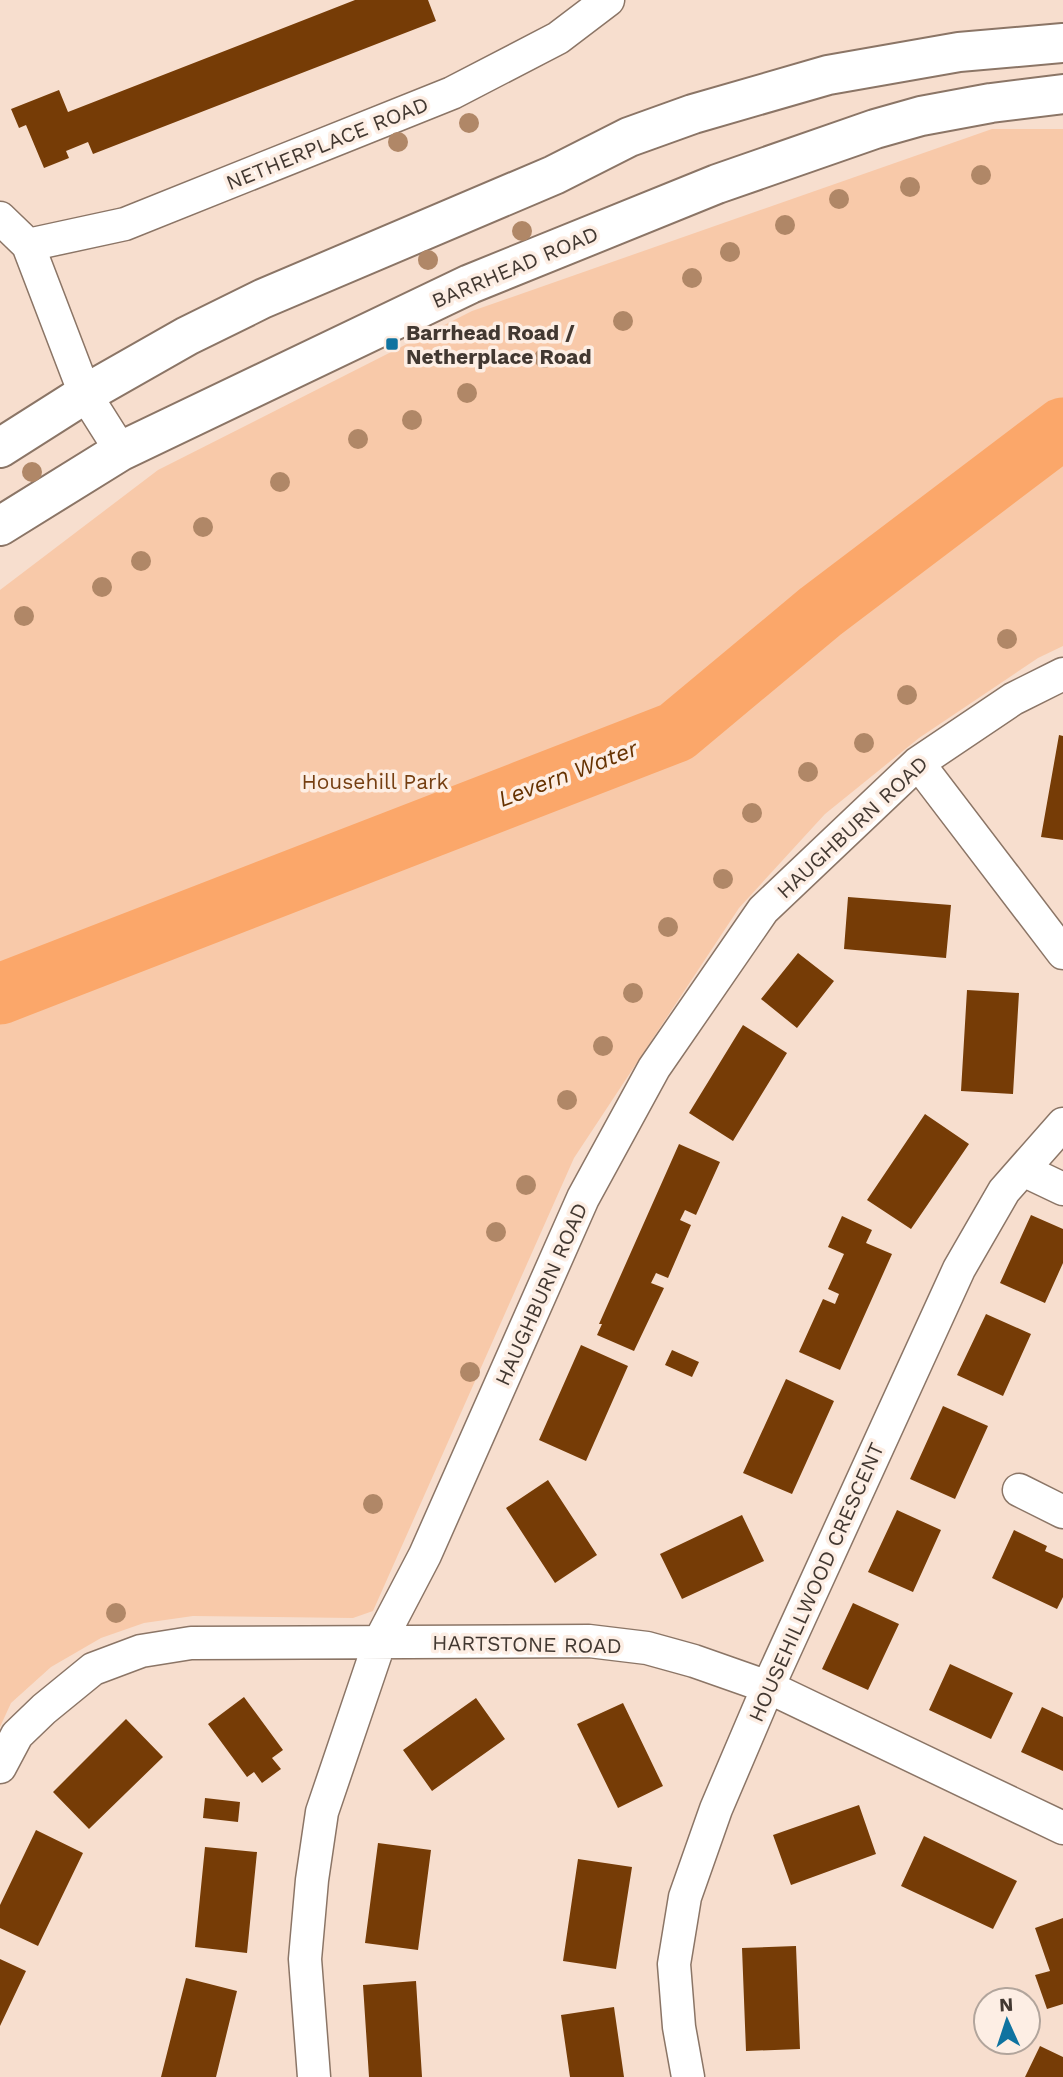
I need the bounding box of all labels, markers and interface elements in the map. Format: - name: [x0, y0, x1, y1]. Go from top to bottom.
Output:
- street label: NETHERPLACE ROAD: [222, 91, 432, 195]
- street label: BARRHEAD ROAD: [428, 221, 602, 313]
- place label: Barrhead Road / Netherplace Road: [406, 320, 592, 369]
- marker: Barrhead Road / Netherplace Road: [384, 336, 400, 352]
- water label: Levern Water: [494, 735, 643, 813]
- street label: HAUGHBURN ROAD: [771, 751, 933, 903]
- park label: Househill Park: [301, 769, 449, 794]
- street label: HAUGHBURN ROAD: [489, 1199, 593, 1389]
- street label: HOUSEHILLWOOD CRESCENT: [743, 1438, 889, 1726]
- street label: HARTSTONE ROAD: [432, 1630, 622, 1658]
- north arrow: [972, 1986, 1042, 2056]
- text: N: [998, 1993, 1014, 2016]

